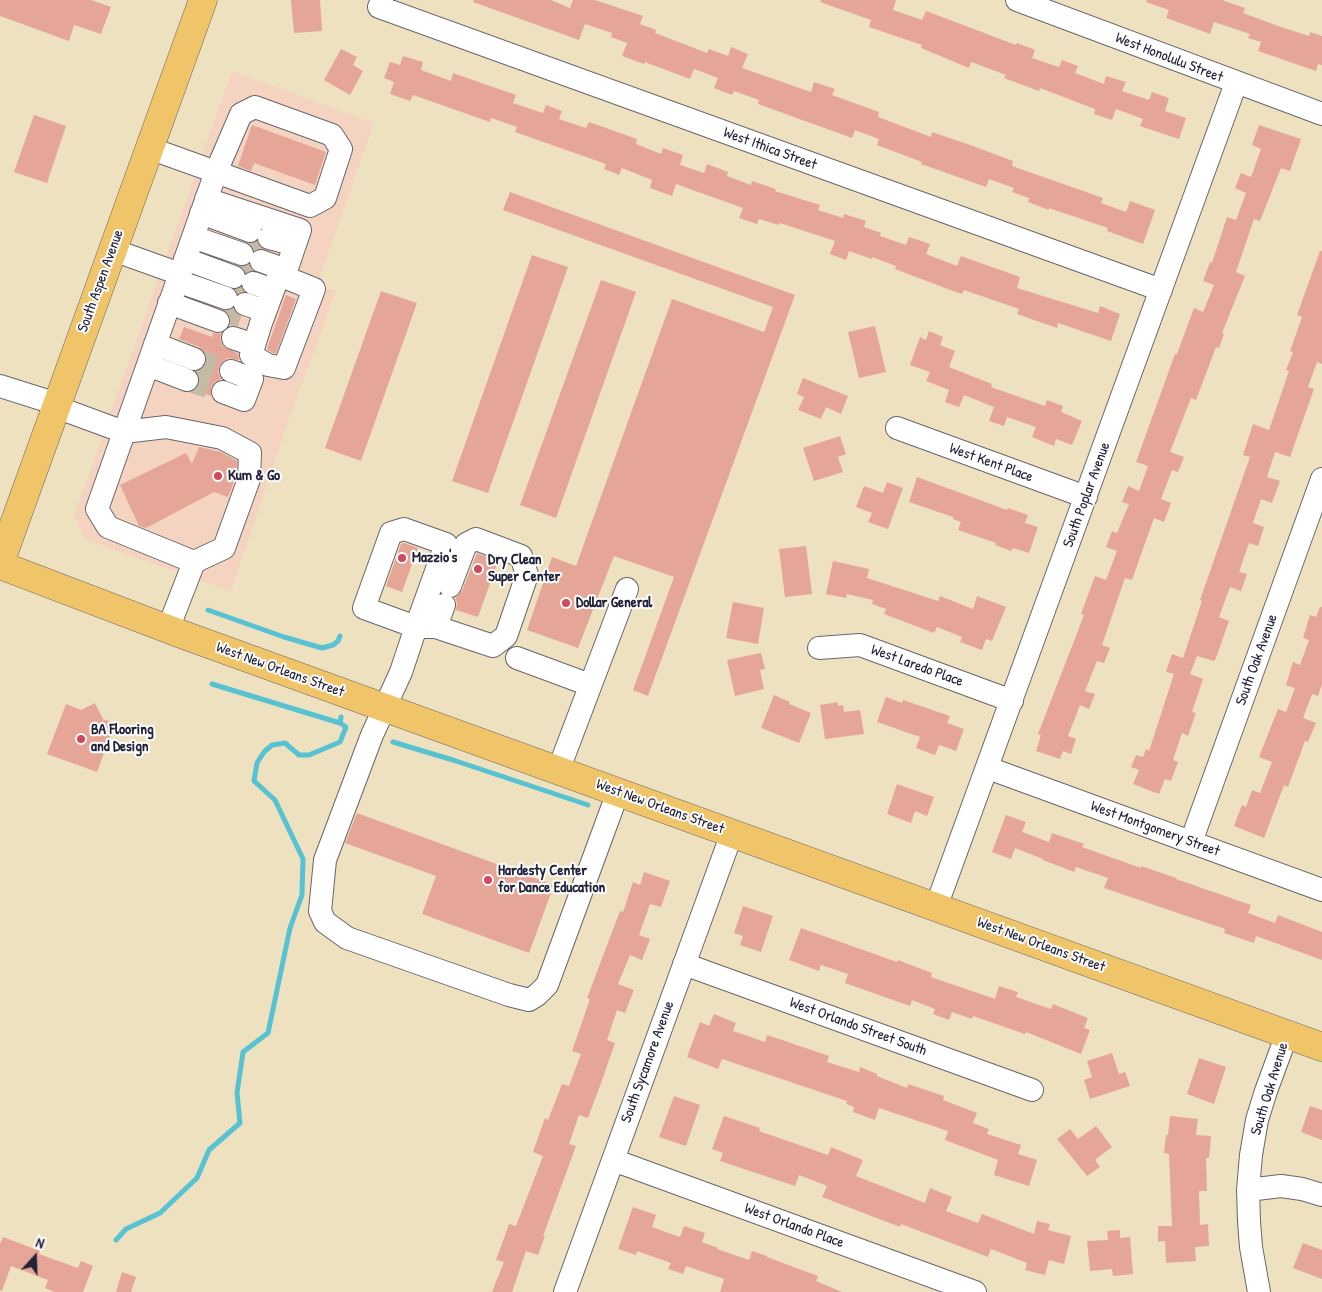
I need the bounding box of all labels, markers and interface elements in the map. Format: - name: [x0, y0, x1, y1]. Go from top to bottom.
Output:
- street label: West Honolulu Street: [1113, 29, 1225, 87]
- street label: West Ithica Street: [721, 124, 819, 174]
- street label: South Aspen Avenue: [74, 227, 128, 335]
- street label: West Kent Place: [947, 440, 1035, 486]
- street label: South Poplar Avenue: [1060, 440, 1114, 550]
- place label: Kum & Go: [228, 467, 280, 485]
- marker: Kum & Go: [212, 470, 224, 482]
- place label: Mazzio's: [412, 549, 457, 567]
- place label: Dry Clean Super Center: [488, 551, 560, 586]
- marker: Mazzio's: [396, 552, 408, 564]
- marker: Dry Clean Super Center: [472, 563, 484, 575]
- place label: Dollar General: [576, 594, 652, 612]
- marker: Dollar General: [560, 597, 572, 609]
- street label: South Oak Avenue: [1232, 612, 1282, 708]
- street label: West New Orleans Street: [214, 638, 346, 702]
- street label: West Laredo Place: [868, 641, 966, 691]
- place label: BA Flooring and Design: [91, 721, 154, 756]
- marker: BA Flooring and Design: [75, 733, 87, 745]
- street label: West New Orleans Street: [594, 775, 726, 839]
- street label: West Montgomery Street: [1088, 797, 1222, 861]
- place label: Hardesty Center for Dance Education: [498, 862, 605, 897]
- marker: Hardesty Center for Dance Education: [482, 874, 494, 886]
- street label: West New Orleans Street: [975, 913, 1107, 977]
- street label: West Orlando Street South: [787, 994, 929, 1060]
- street label: South Sycamore Avenue: [618, 999, 678, 1125]
- street label: South Oak Avenue: [1247, 1041, 1293, 1137]
- street label: West Orlando Place: [742, 1200, 846, 1252]
- north arrow: [10, 1232, 60, 1282]
- text: N: [34, 1232, 47, 1253]

